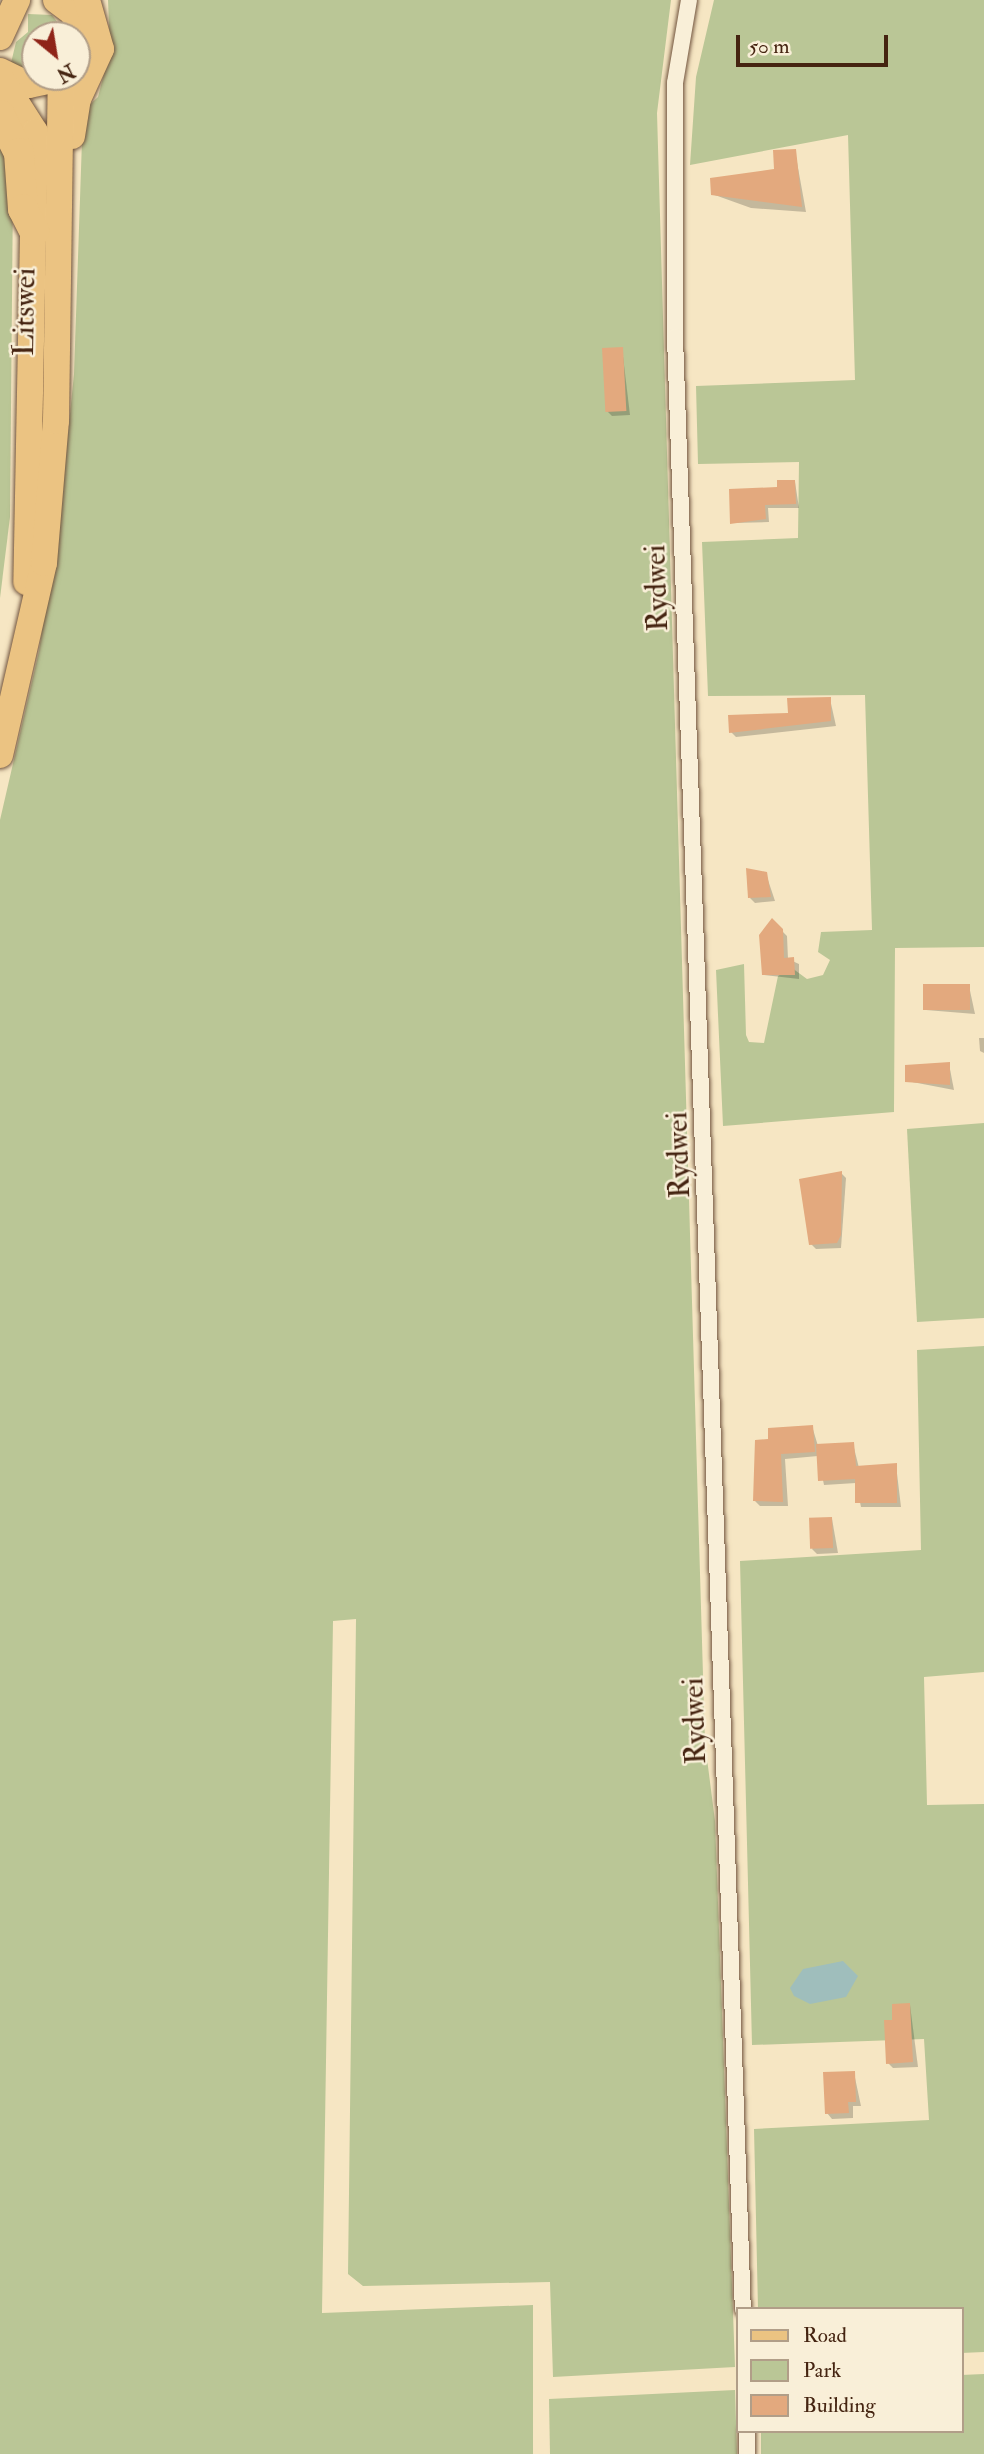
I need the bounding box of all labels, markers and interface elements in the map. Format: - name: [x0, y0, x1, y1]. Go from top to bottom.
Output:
- north arrow: [21, 21, 91, 91]
- scale bar: [739, 21, 891, 65]
- text: 50 m: [749, 33, 790, 60]
- text: N: [52, 58, 79, 87]
- street label: Litswei: [6, 268, 44, 356]
- street label: Rydwei: [637, 544, 677, 632]
- street label: Rydwei: [659, 1111, 699, 1199]
- street label: Rydwei: [675, 1677, 715, 1765]
- legend: [736, 2307, 963, 2433]
- text: Road: [803, 2322, 847, 2349]
- text: Park: [803, 2357, 841, 2384]
- text: Building: [803, 2392, 876, 2419]

